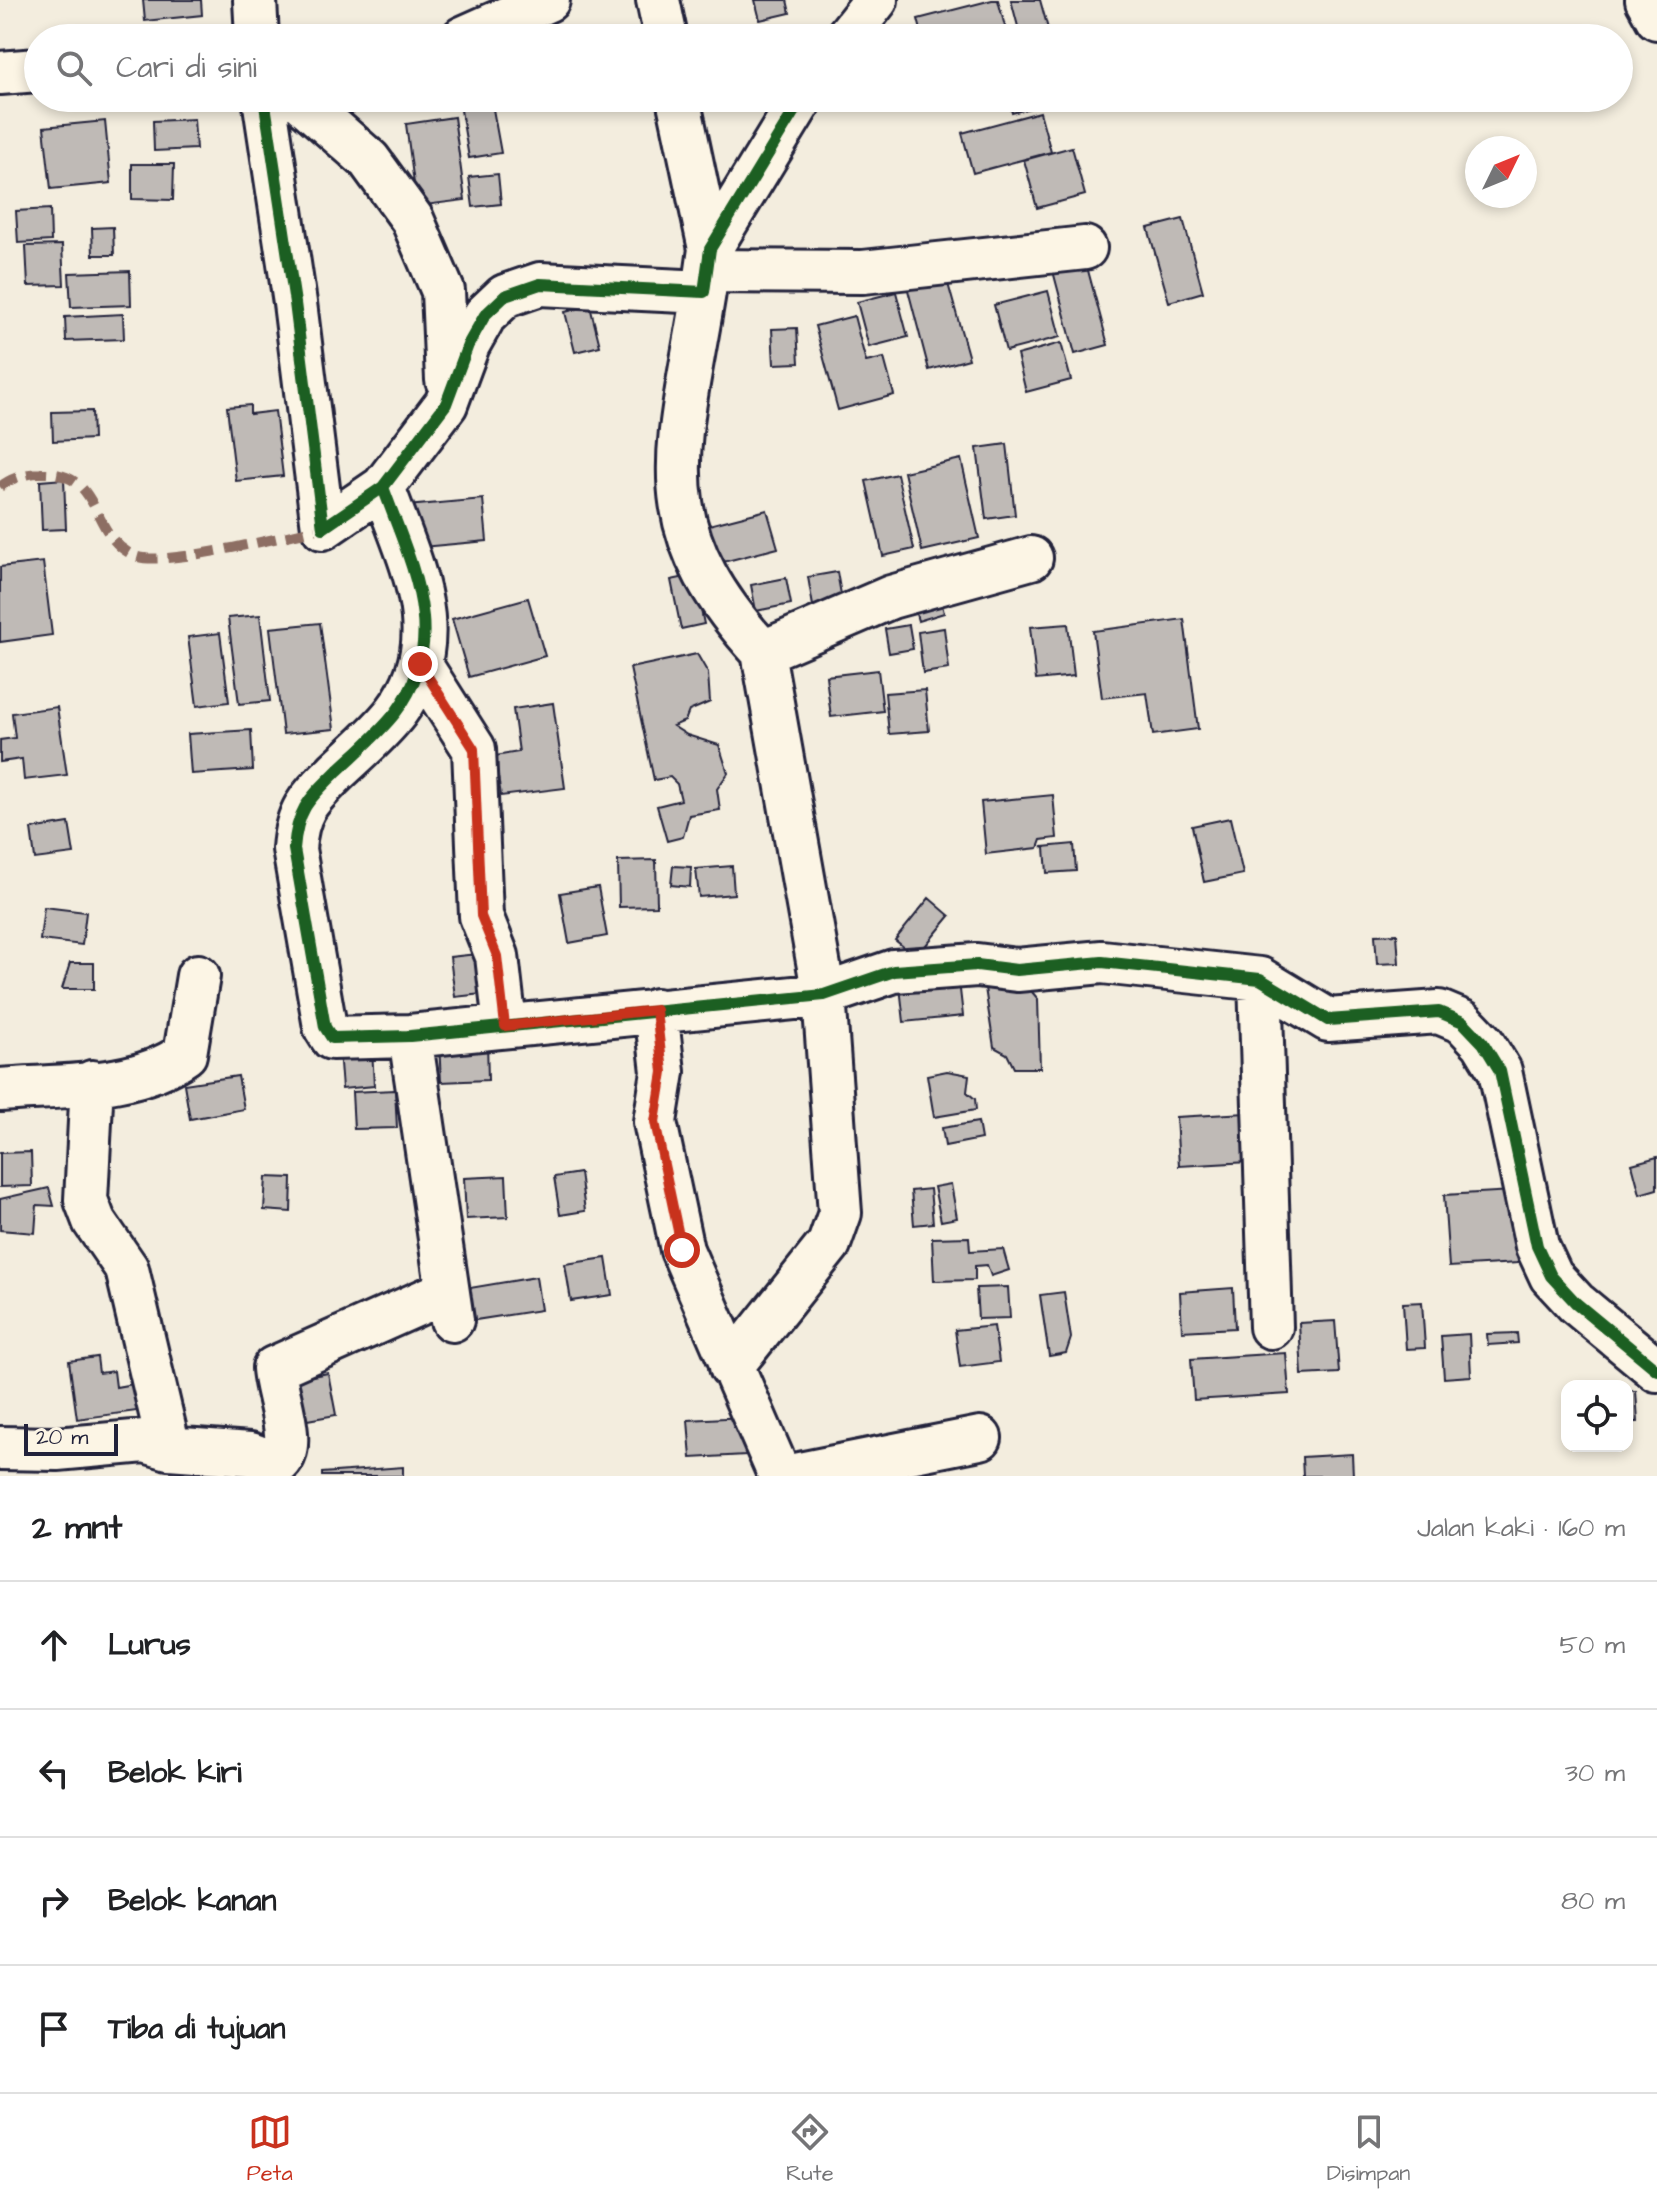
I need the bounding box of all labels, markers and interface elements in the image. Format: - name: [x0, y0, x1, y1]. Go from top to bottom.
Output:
- search box: [24, 24, 1633, 112]
- icon: search: [52, 46, 96, 90]
- text: Cari di sini: [116, 47, 257, 89]
- north arrow: [1465, 136, 1537, 208]
- route end: [402, 646, 438, 682]
- route start: [664, 1232, 700, 1268]
- map controls: [1561, 1380, 1633, 1452]
- button: locate: [1561, 1380, 1633, 1452]
- scale bar: [24, 1420, 118, 1456]
- text: 20 m: [36, 1422, 88, 1453]
- text: 2 mnt: [32, 1504, 122, 1552]
- text: Jalan kaki · 160 m: [1417, 1510, 1625, 1546]
- icon: ahead: [32, 1623, 76, 1667]
- text: Lurus: [108, 1624, 191, 1666]
- text: 50 m: [1560, 1627, 1625, 1663]
- icon: left: [32, 1751, 76, 1795]
- text: Belok kiri: [108, 1752, 242, 1794]
- text: 30 m: [1565, 1755, 1625, 1791]
- icon: right: [32, 1879, 76, 1923]
- text: Belok kanan: [108, 1880, 277, 1922]
- text: 80 m: [1561, 1883, 1625, 1919]
- icon: arrive: [32, 2007, 76, 2051]
- text: Tiba di tujuan: [108, 2008, 285, 2050]
- tab: Peta: [247, 2110, 293, 2189]
- tab: Rute: [786, 2110, 834, 2189]
- tab: Disimpan: [1327, 2110, 1410, 2189]

